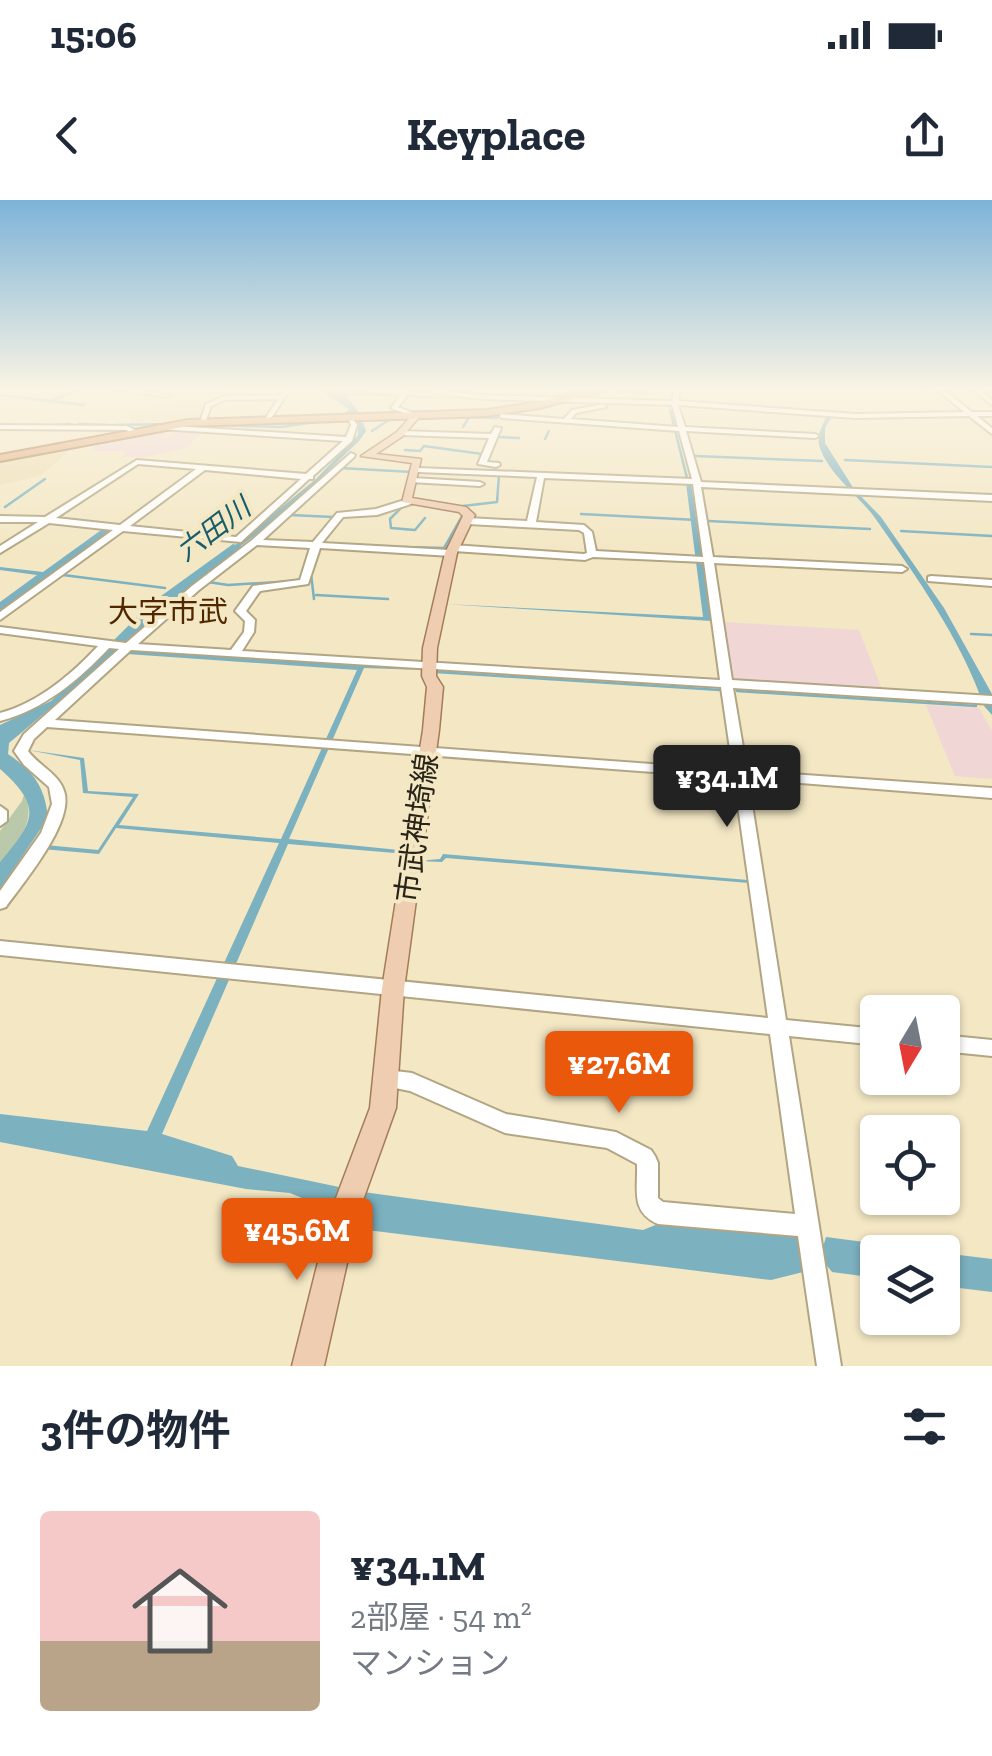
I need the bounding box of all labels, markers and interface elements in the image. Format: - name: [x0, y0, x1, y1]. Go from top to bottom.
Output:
- text: 15:06: [50, 12, 137, 58]
- icon: back: [40, 108, 95, 163]
- text: Keyplace: [406, 108, 586, 162]
- icon: share: [897, 108, 952, 163]
- water label: 六田川: [170, 489, 259, 568]
- district label: 大字市武: [108, 594, 228, 630]
- pin: ¥34.1M: [646, 745, 808, 830]
- street label: 市武神埼線: [389, 751, 445, 905]
- text: ¥34.1M: [675, 758, 779, 796]
- north arrow: [860, 995, 960, 1095]
- map controls: [860, 995, 960, 1335]
- pin: ¥27.6M: [538, 1031, 700, 1116]
- text: ¥27.6M: [567, 1044, 671, 1082]
- button: locate: [860, 1115, 960, 1215]
- pin: ¥45.6M: [216, 1198, 378, 1283]
- text: ¥45.6M: [244, 1211, 350, 1249]
- button: layers: [860, 1235, 960, 1335]
- icon: filters: [897, 1399, 952, 1454]
- text: 3件の物件: [40, 1405, 230, 1456]
- text: ¥34.1M: [350, 1540, 486, 1591]
- icon: home: [120, 1551, 240, 1671]
- text: 2部屋 · 54 m²: [350, 1598, 532, 1636]
- text: マンション: [350, 1644, 510, 1682]

